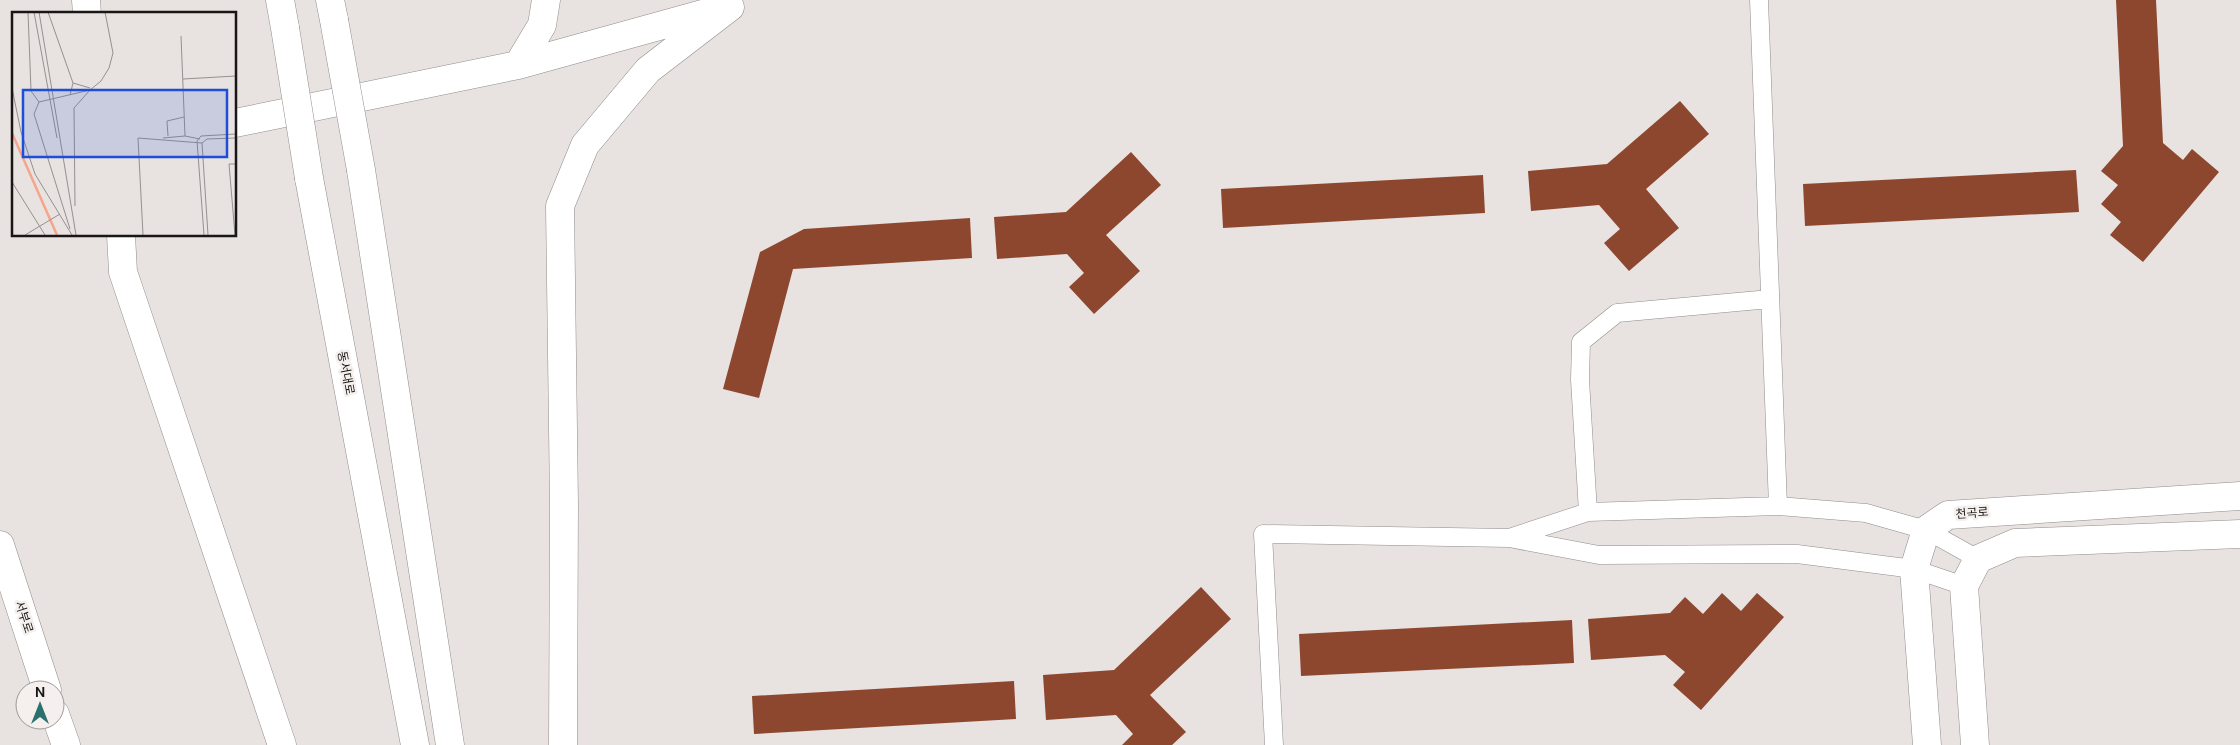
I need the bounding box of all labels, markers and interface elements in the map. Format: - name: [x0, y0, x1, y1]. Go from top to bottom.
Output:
- inset map: [12, 12, 236, 236]
- street label: 동서대로: [334, 350, 358, 396]
- street label: 천곡로: [1955, 504, 1989, 522]
- street label: 서부로: [11, 599, 37, 635]
- north arrow: [15, 680, 65, 730]
- text: N: [35, 683, 45, 701]

